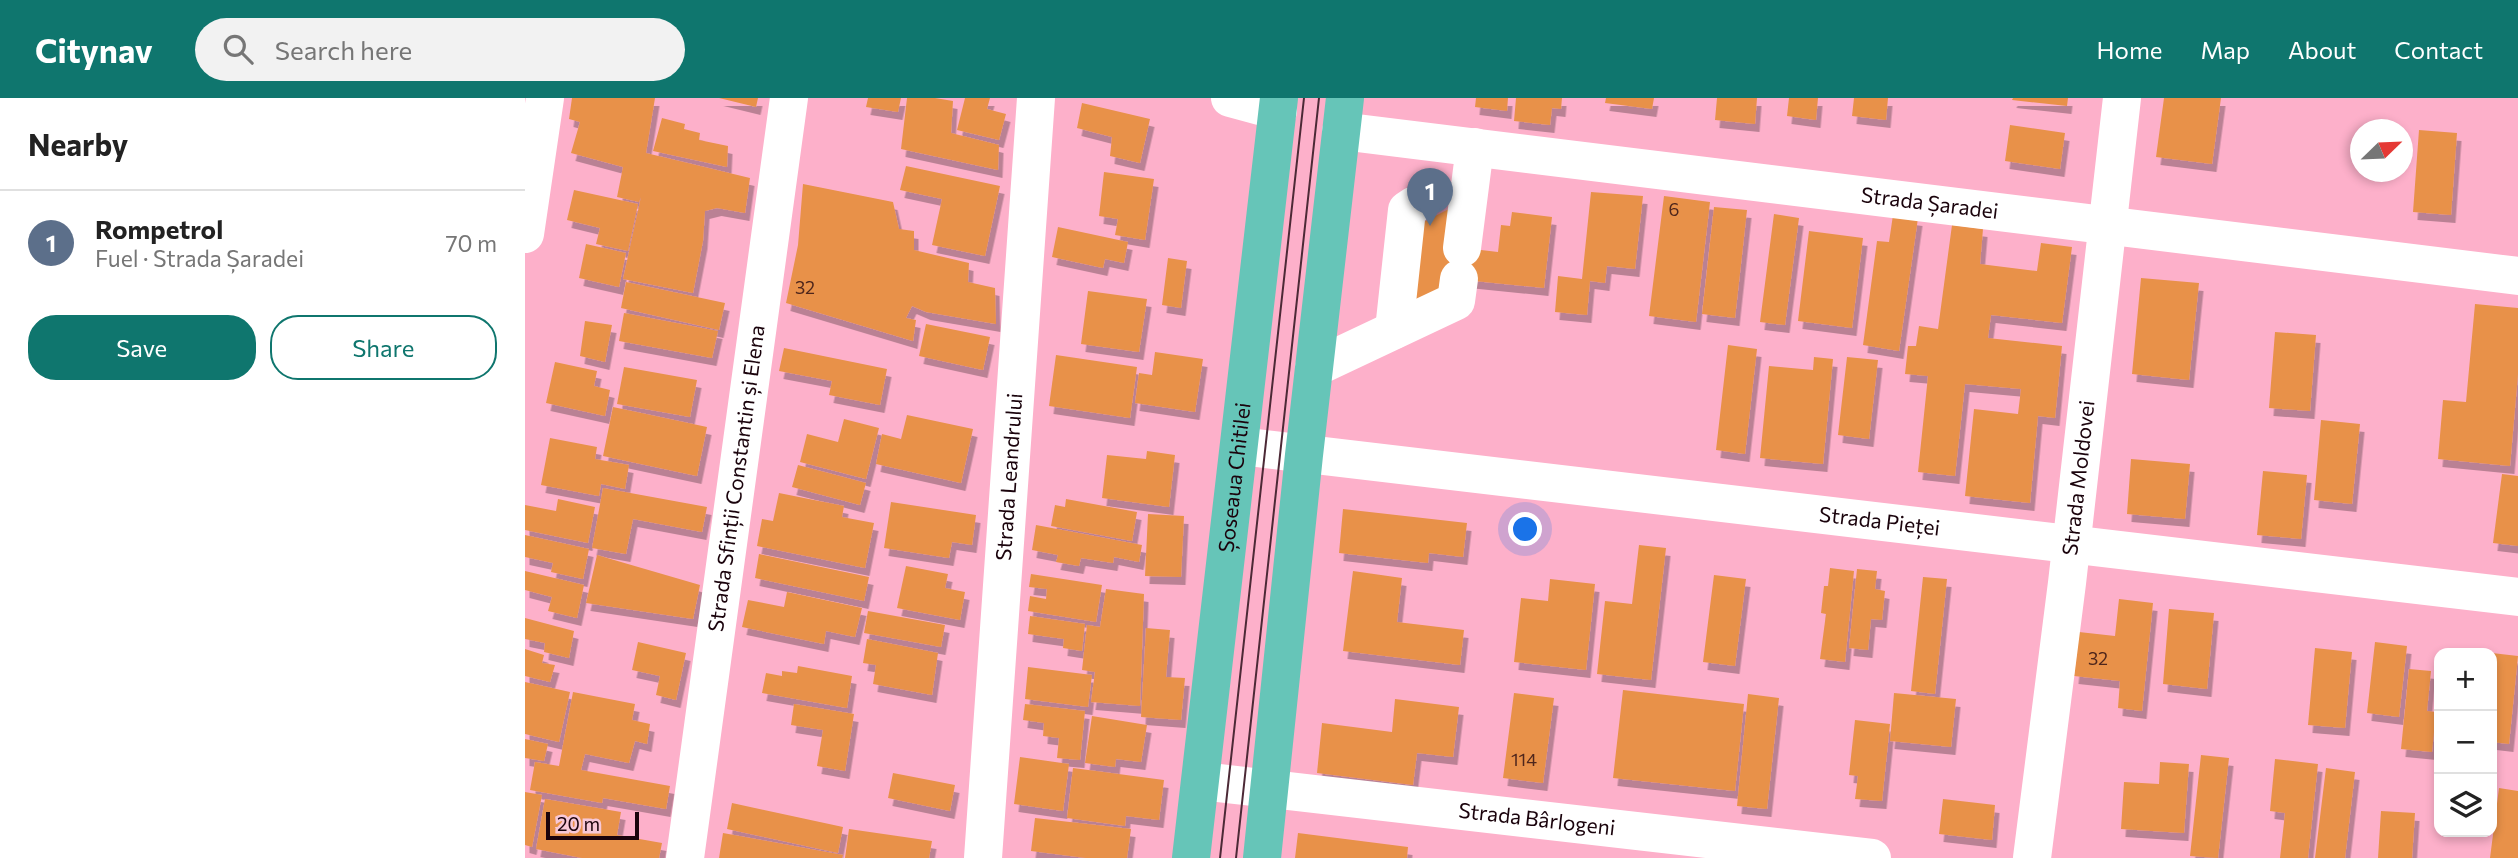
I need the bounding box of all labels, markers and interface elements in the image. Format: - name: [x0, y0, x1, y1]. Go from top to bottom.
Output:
- search box: [195, 18, 685, 81]
- text: Citynav: [35, 29, 153, 70]
- icon: search: [219, 30, 257, 68]
- text: Search here: [275, 34, 412, 65]
- text: Home: [2097, 35, 2163, 64]
- text: Map: [2201, 35, 2250, 64]
- text: About: [2288, 35, 2356, 64]
- text: Contact: [2394, 35, 2483, 64]
- north arrow: [2350, 119, 2413, 182]
- text: Nearby: [28, 125, 128, 162]
- pin: 1: [1407, 168, 1453, 226]
- street label: Strada Șaradei: [1860, 181, 2000, 223]
- house number: 6: [1669, 198, 1679, 220]
- text: Rompetrol: [95, 213, 223, 244]
- text: 1: [46, 229, 56, 257]
- text: 70 m: [445, 229, 497, 257]
- text: Fuel · Strada Șaradei: [95, 244, 304, 272]
- house number: 32: [795, 276, 815, 298]
- button: Save: [28, 315, 256, 380]
- button: Share: [270, 315, 497, 380]
- street label: Strada Sfinții Constantin și Elena: [702, 323, 769, 633]
- street label: Strada Leandrului: [990, 392, 1026, 561]
- street label: Strada Moldovei: [2056, 399, 2099, 557]
- street label: Șoseaua Chitilei: [1212, 401, 1255, 554]
- street label: Strada Pieței: [1818, 501, 1942, 540]
- your location: [1508, 512, 1542, 546]
- house number: 32: [2088, 647, 2108, 669]
- map controls: [2434, 648, 2497, 837]
- button: +: [2434, 648, 2497, 711]
- button: −: [2434, 711, 2497, 774]
- house number: 114: [1511, 748, 1537, 770]
- button: layers: [2434, 774, 2497, 837]
- street label: Strada Bârlogeni: [1457, 797, 1617, 839]
- scale bar: [546, 809, 639, 841]
- text: 20 m: [557, 812, 600, 835]

